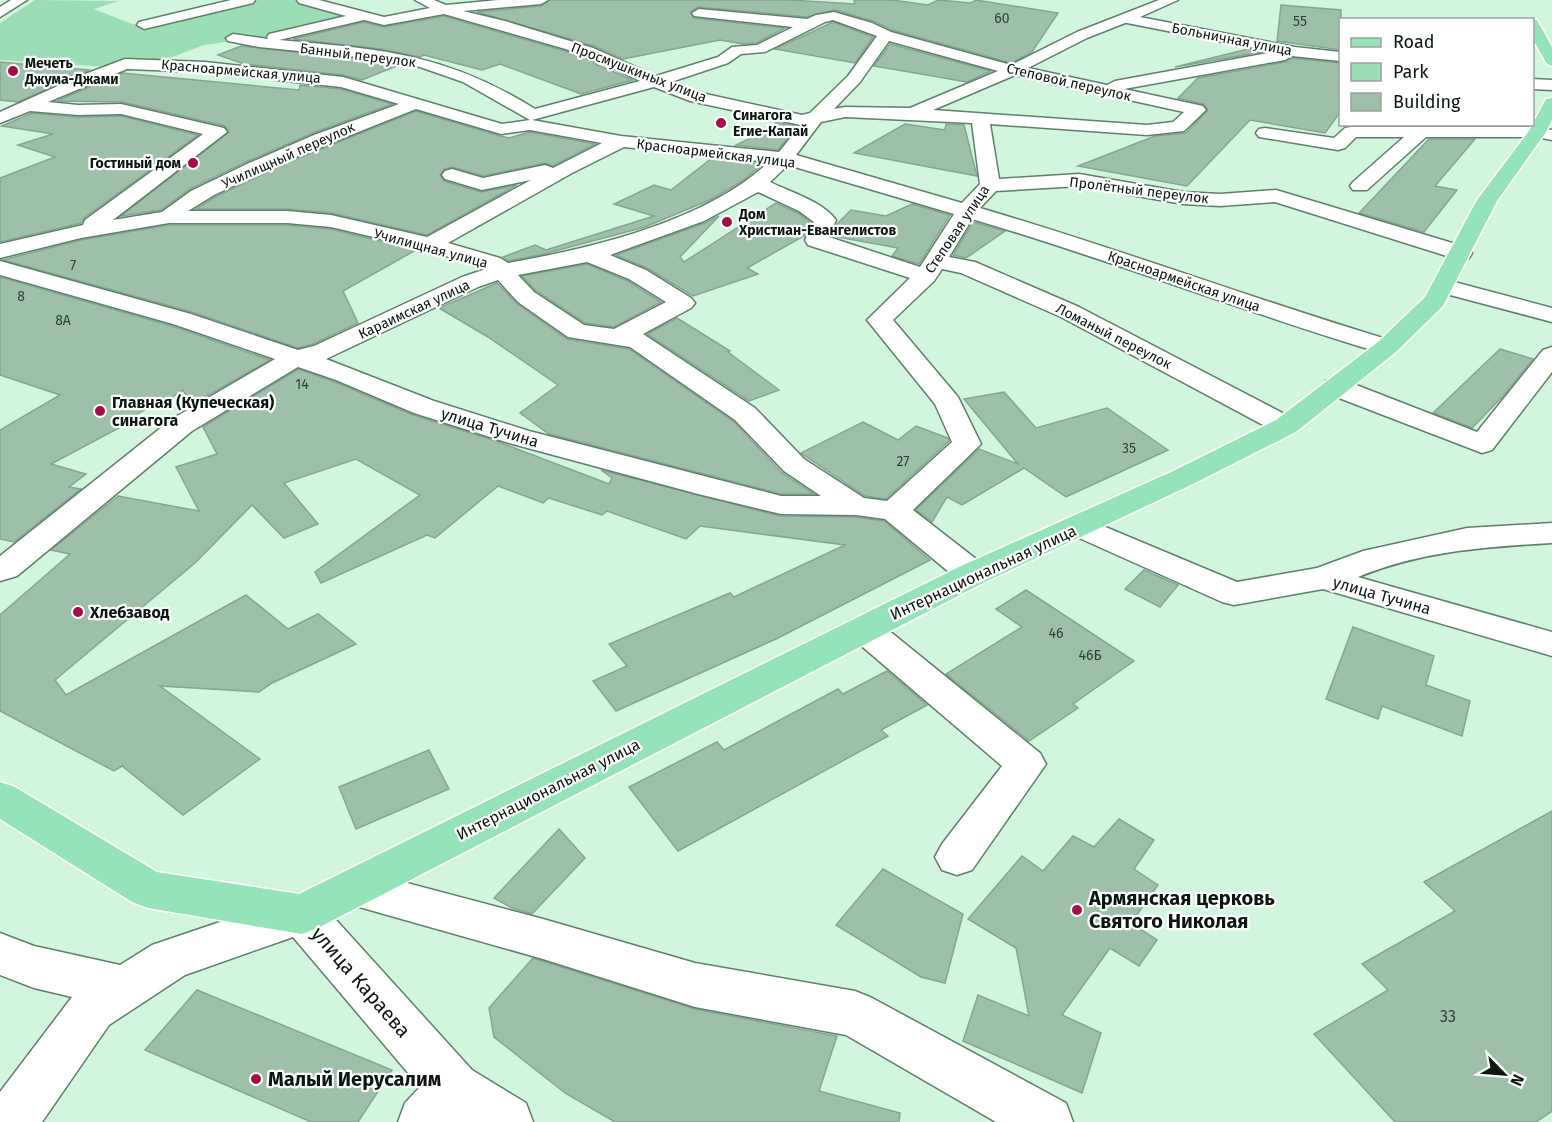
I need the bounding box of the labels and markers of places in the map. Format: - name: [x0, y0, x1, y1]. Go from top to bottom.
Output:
- place label: Мечеть Джума-Джами: [24, 55, 118, 88]
- marker: Мечеть Джума-Джами: [6, 64, 20, 78]
- place label: Синагога Егие-Капай: [733, 107, 808, 140]
- marker: Синагога Егие-Капай: [714, 116, 728, 130]
- place label: Гостиный дом: [90, 155, 181, 172]
- marker: Гостиный дом: [186, 156, 200, 170]
- place label: Дом Христиан-Евангелистов: [738, 206, 896, 239]
- marker: Дом Христиан-Евангелистов: [720, 215, 734, 229]
- place label: Главная (Купеческая) синагога: [112, 393, 274, 430]
- marker: Главная (Купеческая) синагога: [93, 404, 107, 418]
- place label: Хлебзавод: [89, 603, 170, 622]
- marker: Хлебзавод: [71, 605, 85, 619]
- place label: Армянская церковь Святого Николая: [1088, 886, 1275, 933]
- marker: Армянская церковь Святого Николая: [1070, 903, 1084, 917]
- place label: Малый Иерусалим: [268, 1067, 441, 1091]
- marker: Малый Иерусалим: [249, 1072, 263, 1086]

